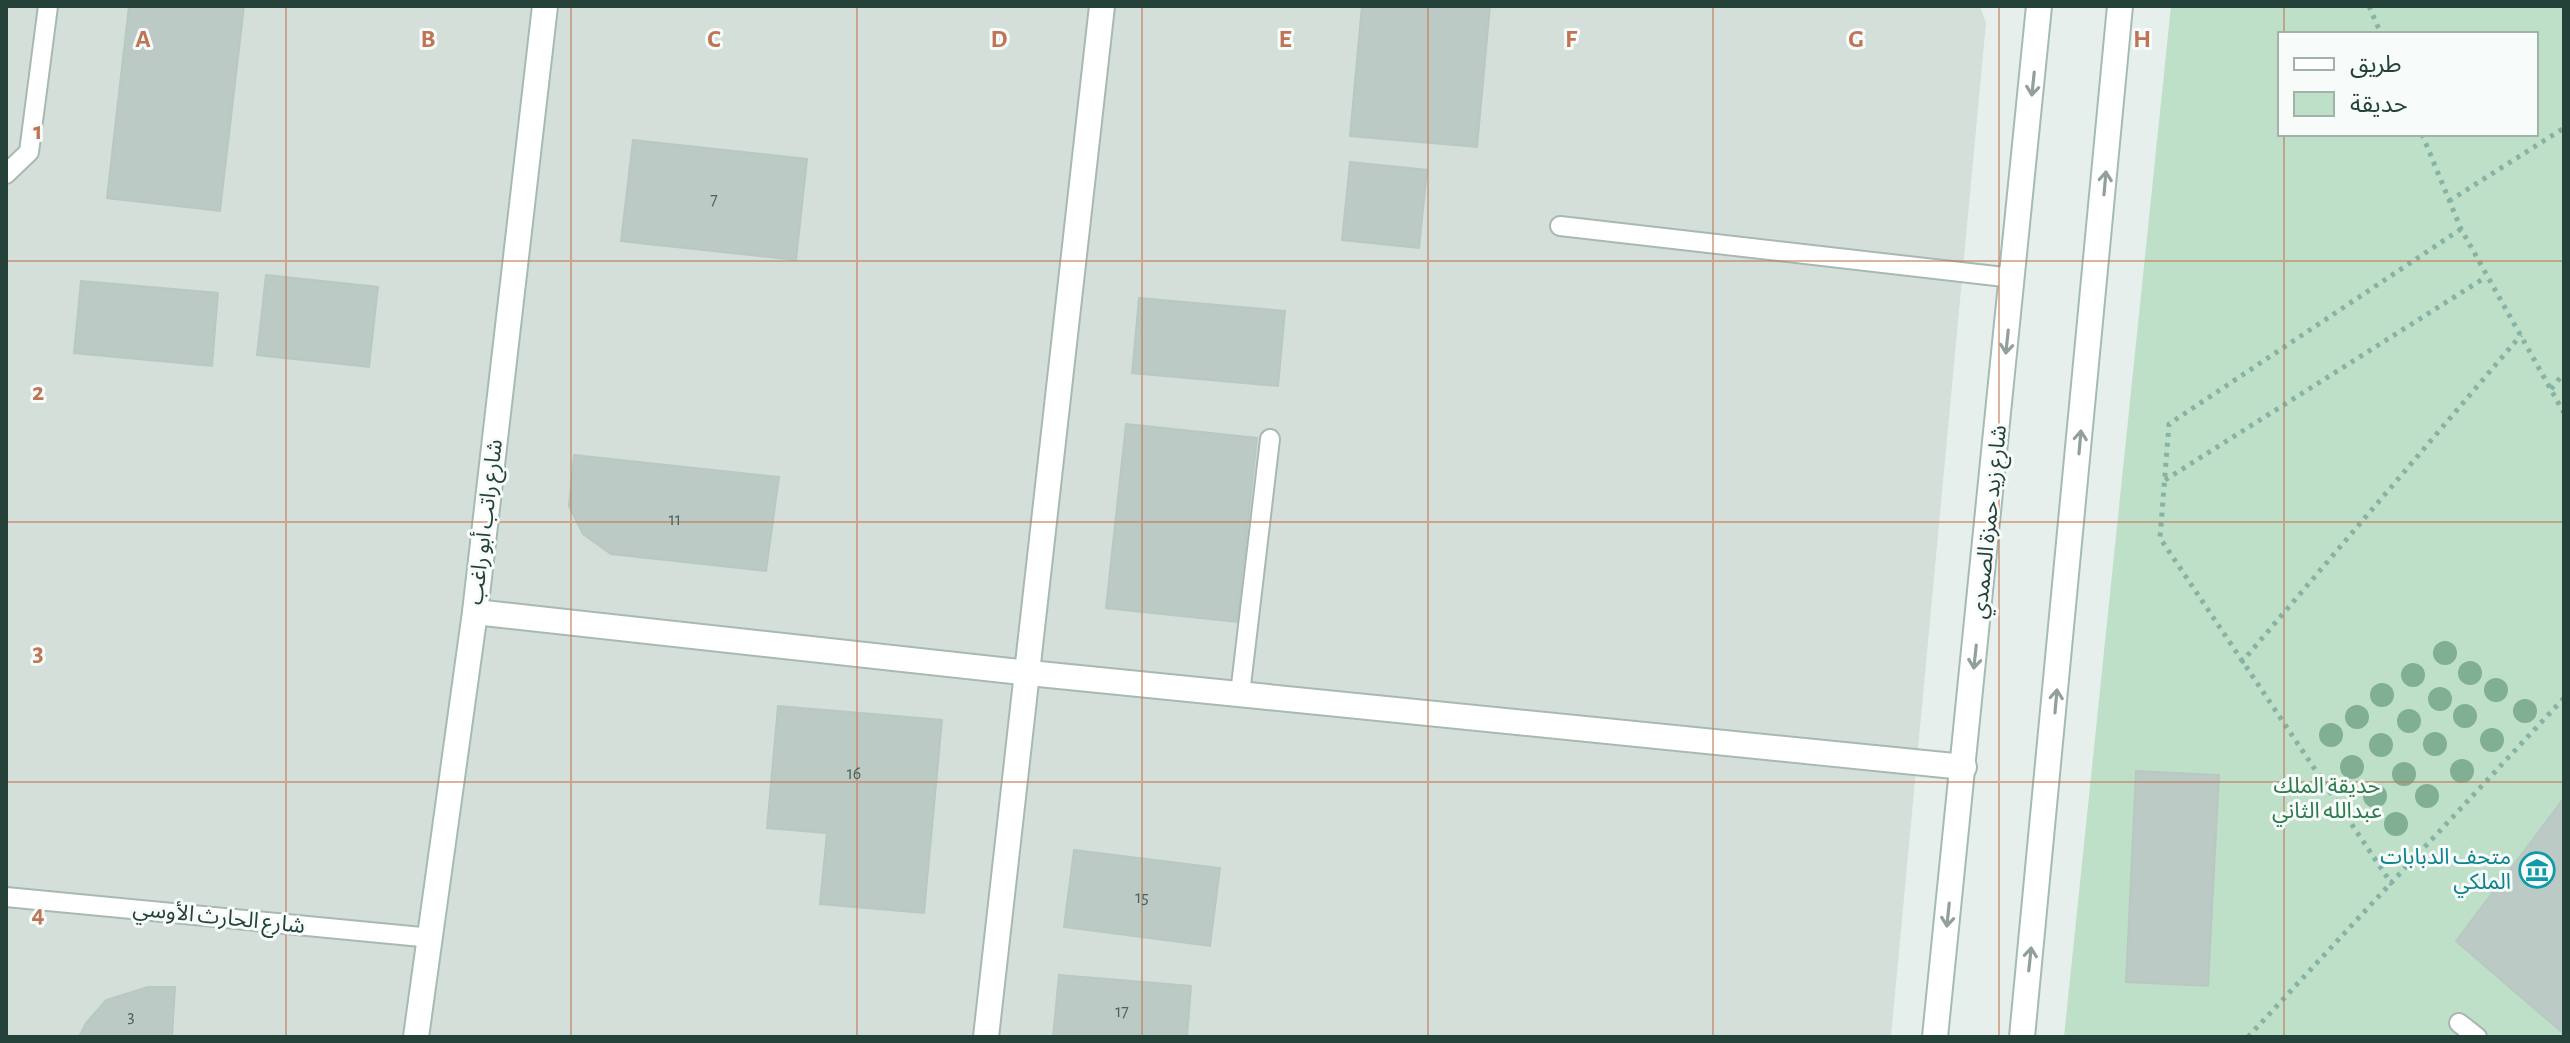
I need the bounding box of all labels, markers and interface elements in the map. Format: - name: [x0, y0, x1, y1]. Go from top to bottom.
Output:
- text: A: [135, 26, 151, 52]
- text: B: [420, 26, 436, 52]
- text: C: [707, 26, 721, 52]
- text: D: [990, 26, 1008, 52]
- text: E: [1278, 26, 1292, 52]
- text: F: [1565, 26, 1578, 52]
- text: G: [1848, 26, 1864, 52]
- text: H: [2133, 26, 2151, 52]
- legend: [2278, 32, 2538, 136]
- text: طريق: [2350, 53, 2402, 79]
- one-way arrow: [2025, 70, 2040, 97]
- text: حديقة: [2350, 93, 2408, 117]
- text: 1: [33, 118, 43, 144]
- one-way arrow: [2097, 170, 2112, 197]
- house number: 7: [710, 191, 718, 209]
- one-way arrow: [1999, 328, 2014, 355]
- text: 2: [32, 379, 44, 405]
- street label: شارع زيد حمزة الصمدي: [1968, 424, 2015, 621]
- one-way arrow: [2073, 429, 2088, 456]
- street label: شارع راتب أبو راغب: [461, 438, 511, 607]
- house number: 11: [669, 511, 681, 529]
- text: 3: [32, 640, 44, 666]
- one-way arrow: [1968, 643, 1983, 670]
- one-way arrow: [2049, 688, 2064, 715]
- house number: 16: [847, 765, 861, 783]
- park label: حديقة الملك عبدالله الثاني: [2272, 775, 2382, 827]
- place label: متحف الدبابات الملكي: [2380, 846, 2511, 898]
- museum icon: متحف الدبابات الملكي: [2518, 851, 2556, 889]
- house number: 15: [1135, 889, 1149, 907]
- street label: شارع الحارث الأوسي: [131, 896, 306, 942]
- text: 4: [31, 901, 45, 927]
- one-way arrow: [1941, 901, 1956, 928]
- one-way arrow: [2023, 946, 2038, 973]
- house number: 17: [1115, 1003, 1129, 1021]
- house number: 3: [127, 1008, 135, 1026]

